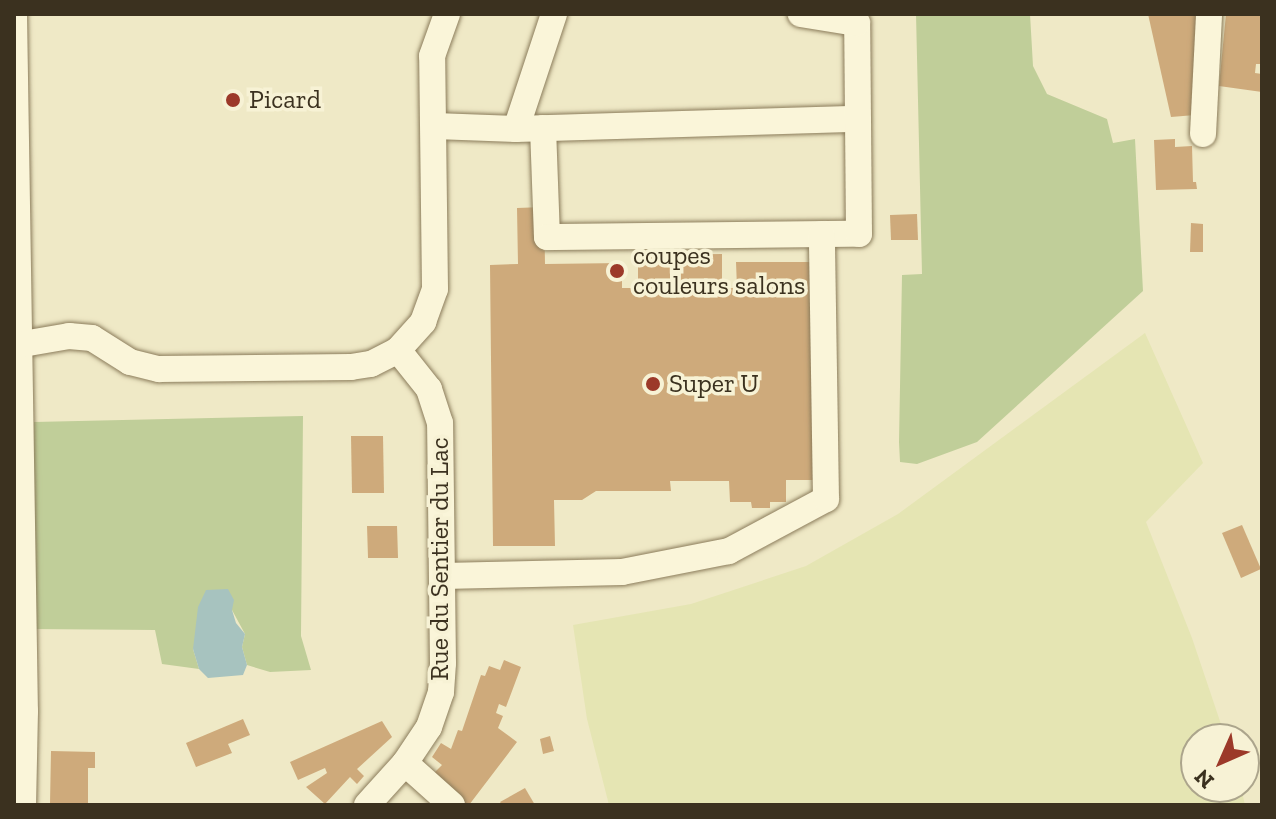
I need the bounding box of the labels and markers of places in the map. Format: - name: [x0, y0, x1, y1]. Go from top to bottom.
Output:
- place label: Picard: [249, 84, 321, 116]
- marker: Picard: [224, 91, 242, 109]
- place label: coupes couleurs salons: [633, 240, 805, 302]
- marker: coupes couleurs salons: [608, 262, 626, 280]
- place label: Super U: [669, 368, 759, 400]
- marker: Super U: [644, 375, 662, 393]

